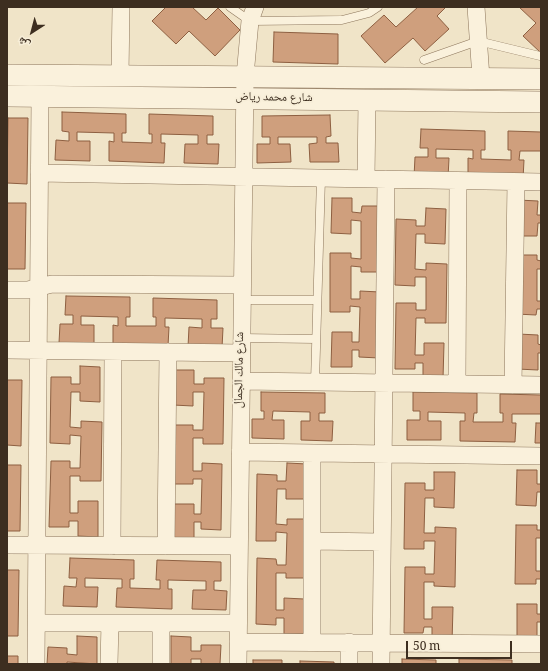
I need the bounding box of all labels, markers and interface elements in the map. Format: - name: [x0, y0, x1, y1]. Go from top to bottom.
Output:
- north arrow: [12, 12, 52, 52]
- text: ش: [14, 31, 35, 53]
- street label: شارع محمد رياض: [235, 91, 313, 107]
- street label: شارع مالك الجمال: [233, 332, 249, 408]
- scale bar: [408, 633, 514, 659]
- text: 50 m: [413, 637, 440, 658]

